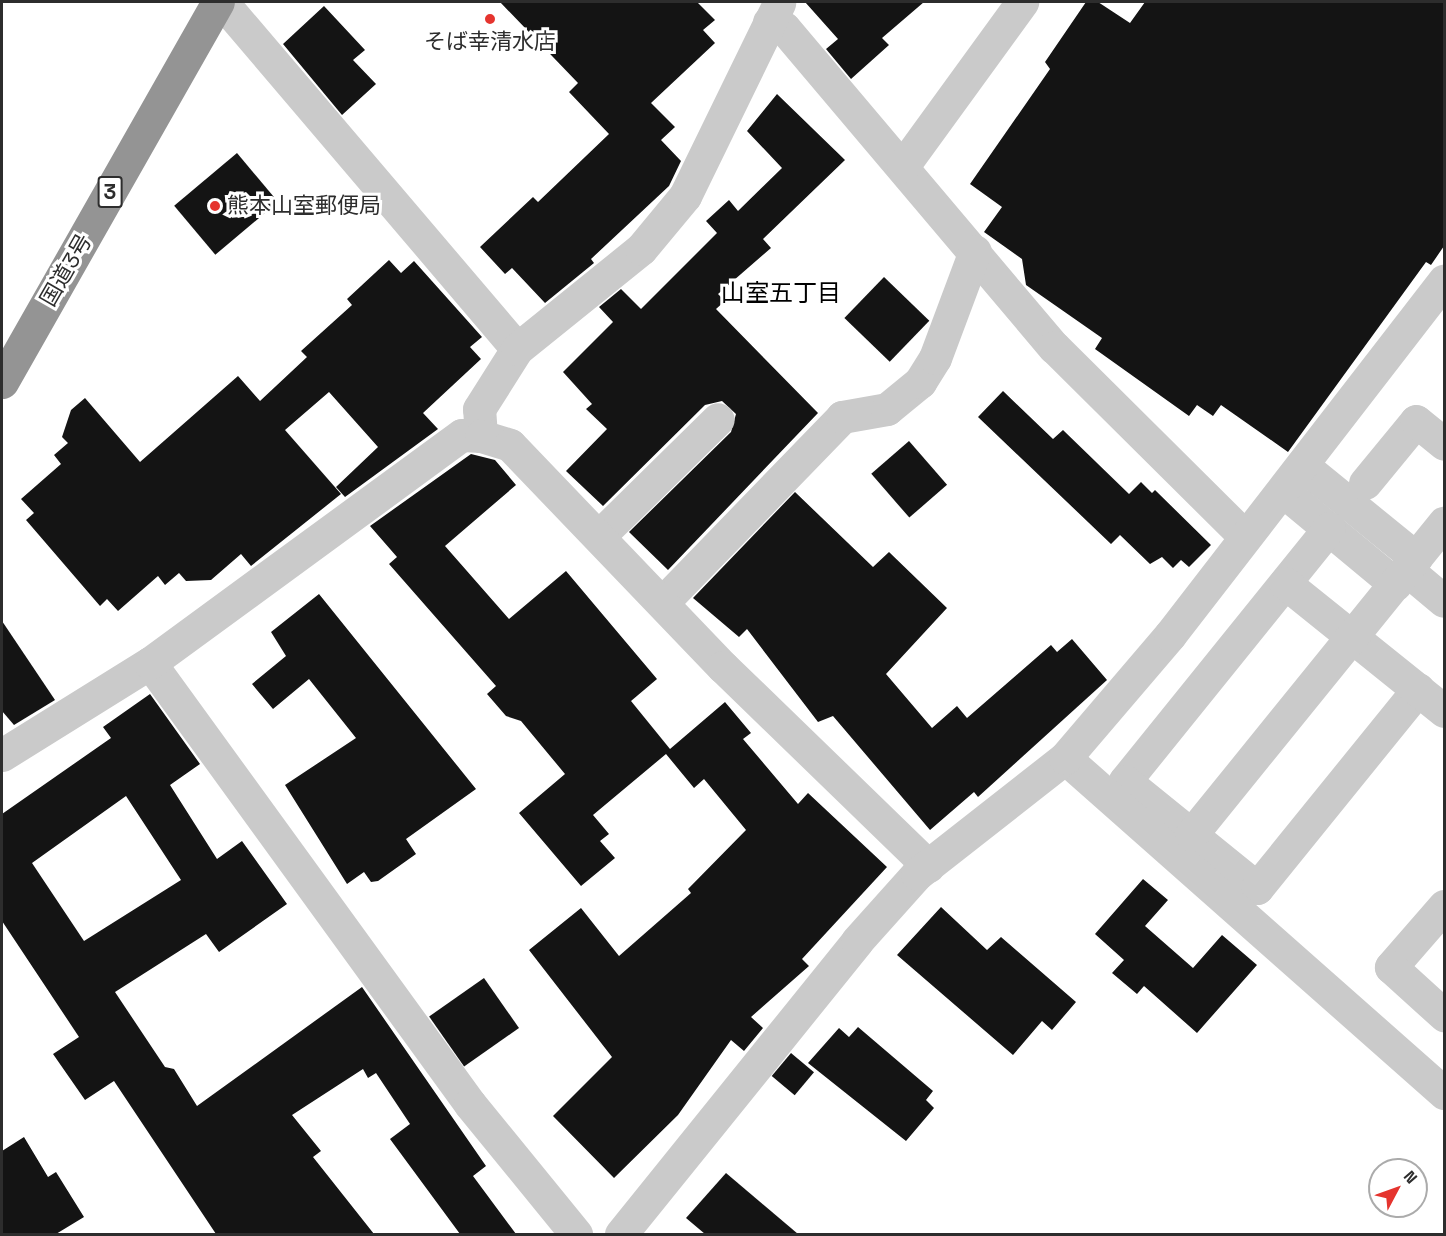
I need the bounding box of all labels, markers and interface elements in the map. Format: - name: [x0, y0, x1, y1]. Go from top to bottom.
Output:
- marker: そば幸清水店: [483, 12, 497, 26]
- place label: そば幸清水店: [424, 29, 556, 55]
- road number: 3: [96, 174, 124, 210]
- place label: 熊本山室郵便局: [227, 193, 381, 219]
- marker: 熊本山室郵便局: [208, 199, 222, 213]
- street label: 国道3号: [35, 229, 97, 311]
- district label: 山室五丁目: [721, 279, 841, 307]
- north arrow: [1368, 1158, 1428, 1218]
- text: N: [1399, 1166, 1422, 1188]

